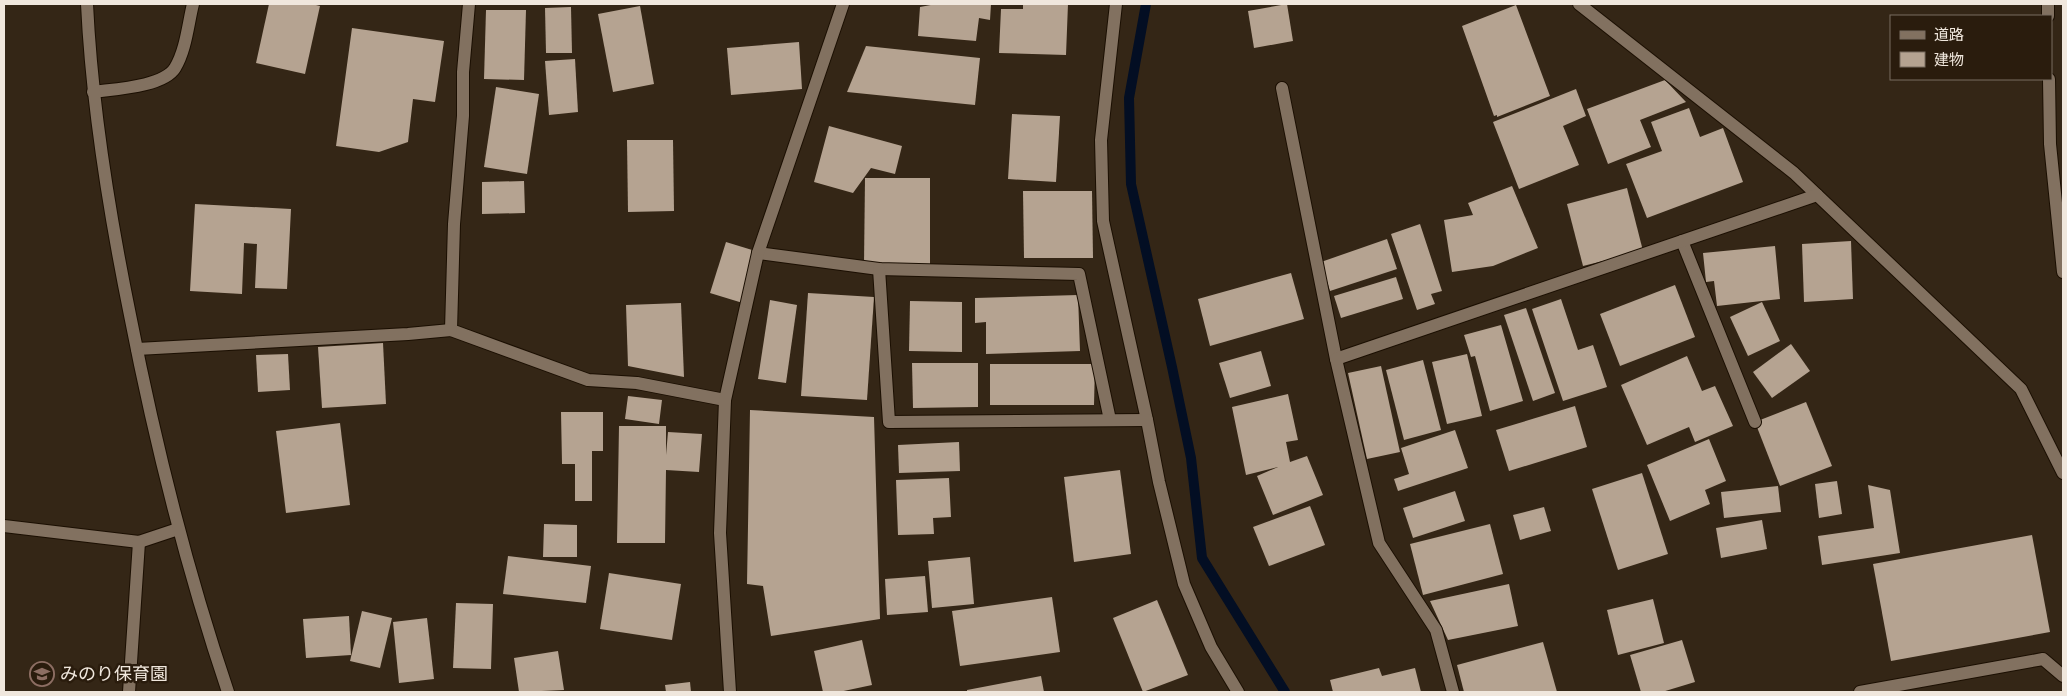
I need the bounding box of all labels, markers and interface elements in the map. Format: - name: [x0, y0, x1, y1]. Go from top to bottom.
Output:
- legend: [1890, 15, 2052, 80]
- text: 道路: [1934, 24, 1964, 46]
- text: 建物: [1934, 49, 1964, 71]
- school or university icon: みのり保育園: [29, 661, 55, 687]
- place label: みのり保育園: [60, 661, 168, 687]

